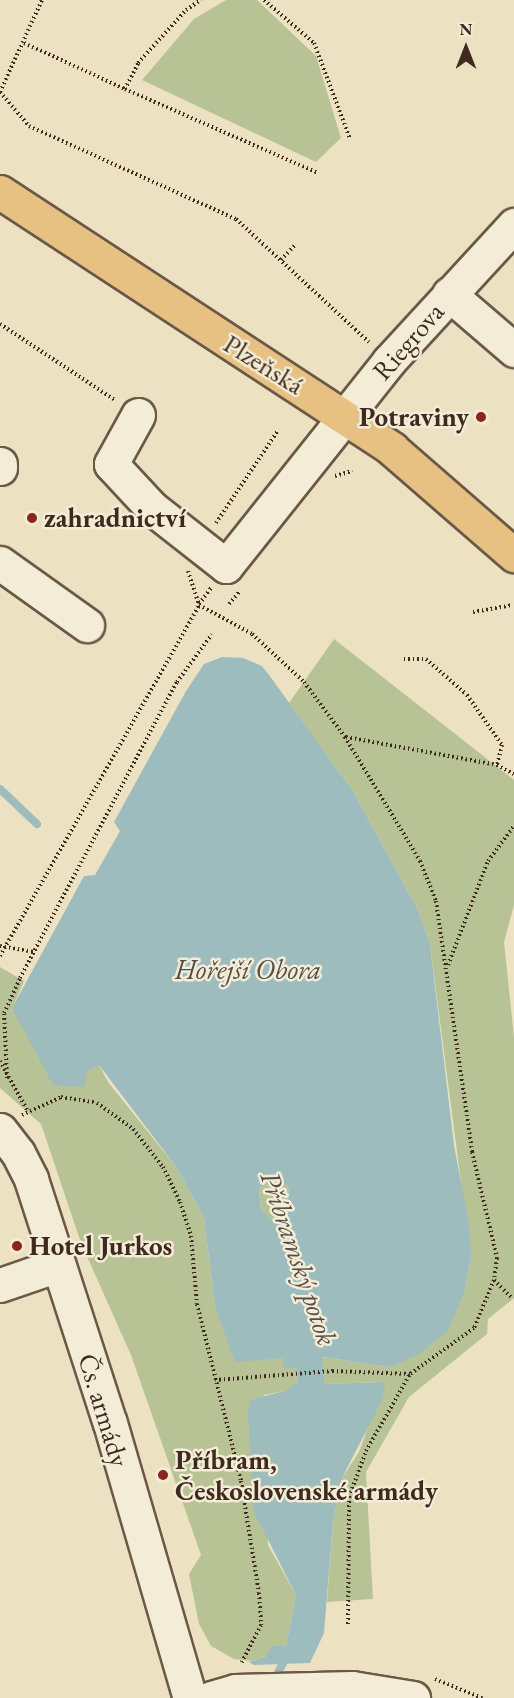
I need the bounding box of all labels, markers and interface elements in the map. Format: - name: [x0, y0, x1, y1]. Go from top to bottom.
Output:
- north arrow: [436, 18, 496, 78]
- text: N: [460, 19, 472, 40]
- street label: Riegrova: [365, 296, 451, 386]
- street label: Plzeňská: [218, 327, 310, 401]
- place label: Potraviny: [359, 401, 469, 433]
- marker: Potraviny: [474, 410, 488, 424]
- place label: zahradnictví: [44, 502, 186, 534]
- marker: zahradnictví: [25, 511, 39, 525]
- water label: Hořejší Obora: [175, 952, 321, 986]
- water label: Příbramský potok: [253, 1166, 345, 1350]
- place label: Hotel Jurkos: [29, 1230, 172, 1262]
- marker: Hotel Jurkos: [10, 1239, 24, 1253]
- street label: Čs. armády: [71, 1350, 137, 1470]
- place label: Příbram, Československé armády: [175, 1443, 438, 1506]
- marker: Příbram, Československé armády: [156, 1468, 170, 1482]

